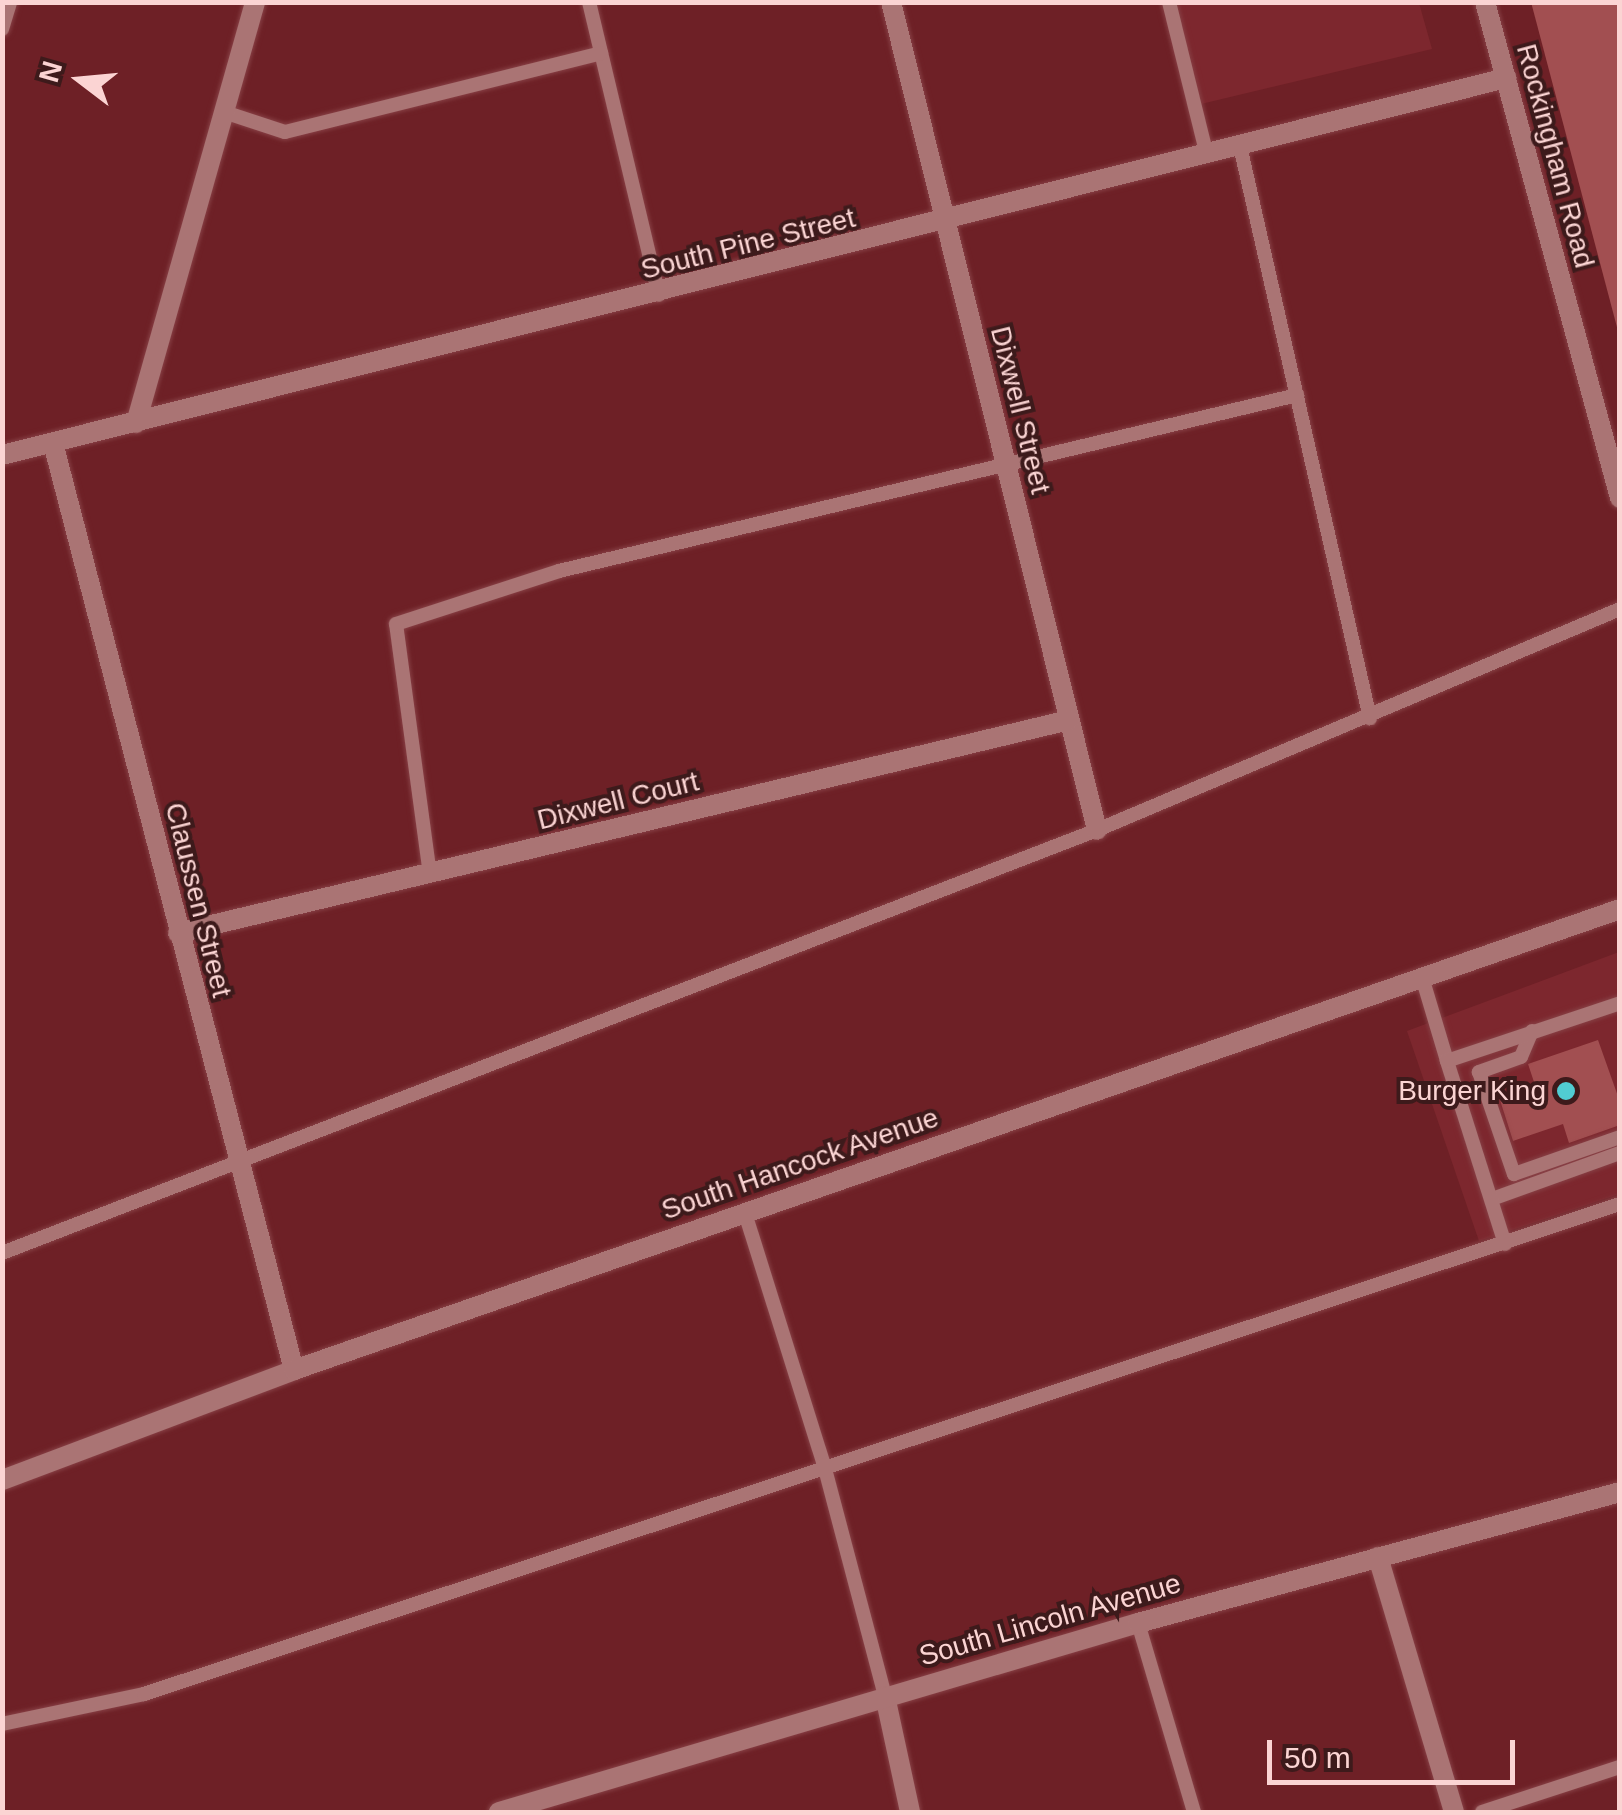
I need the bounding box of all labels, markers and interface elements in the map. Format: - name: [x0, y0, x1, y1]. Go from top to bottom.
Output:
- north arrow: [30, 30, 130, 130]
- street label: Rockingham Road: [1509, 40, 1601, 272]
- text: N: [33, 58, 68, 86]
- street label: South Pine Street: [637, 201, 859, 287]
- street label: Dixwell Street: [983, 323, 1057, 497]
- street label: Dixwell Court: [534, 765, 702, 837]
- street label: Claussen Street: [158, 799, 238, 1001]
- place label: Burger King: [1398, 1074, 1546, 1108]
- marker: Burger King: [1555, 1080, 1577, 1102]
- street label: South Hancock Avenue: [656, 1101, 944, 1227]
- street label: South Lincoln Avenue: [915, 1566, 1185, 1674]
- scale bar: [1272, 1720, 1520, 1782]
- text: 50 m: [1284, 1741, 1351, 1774]

